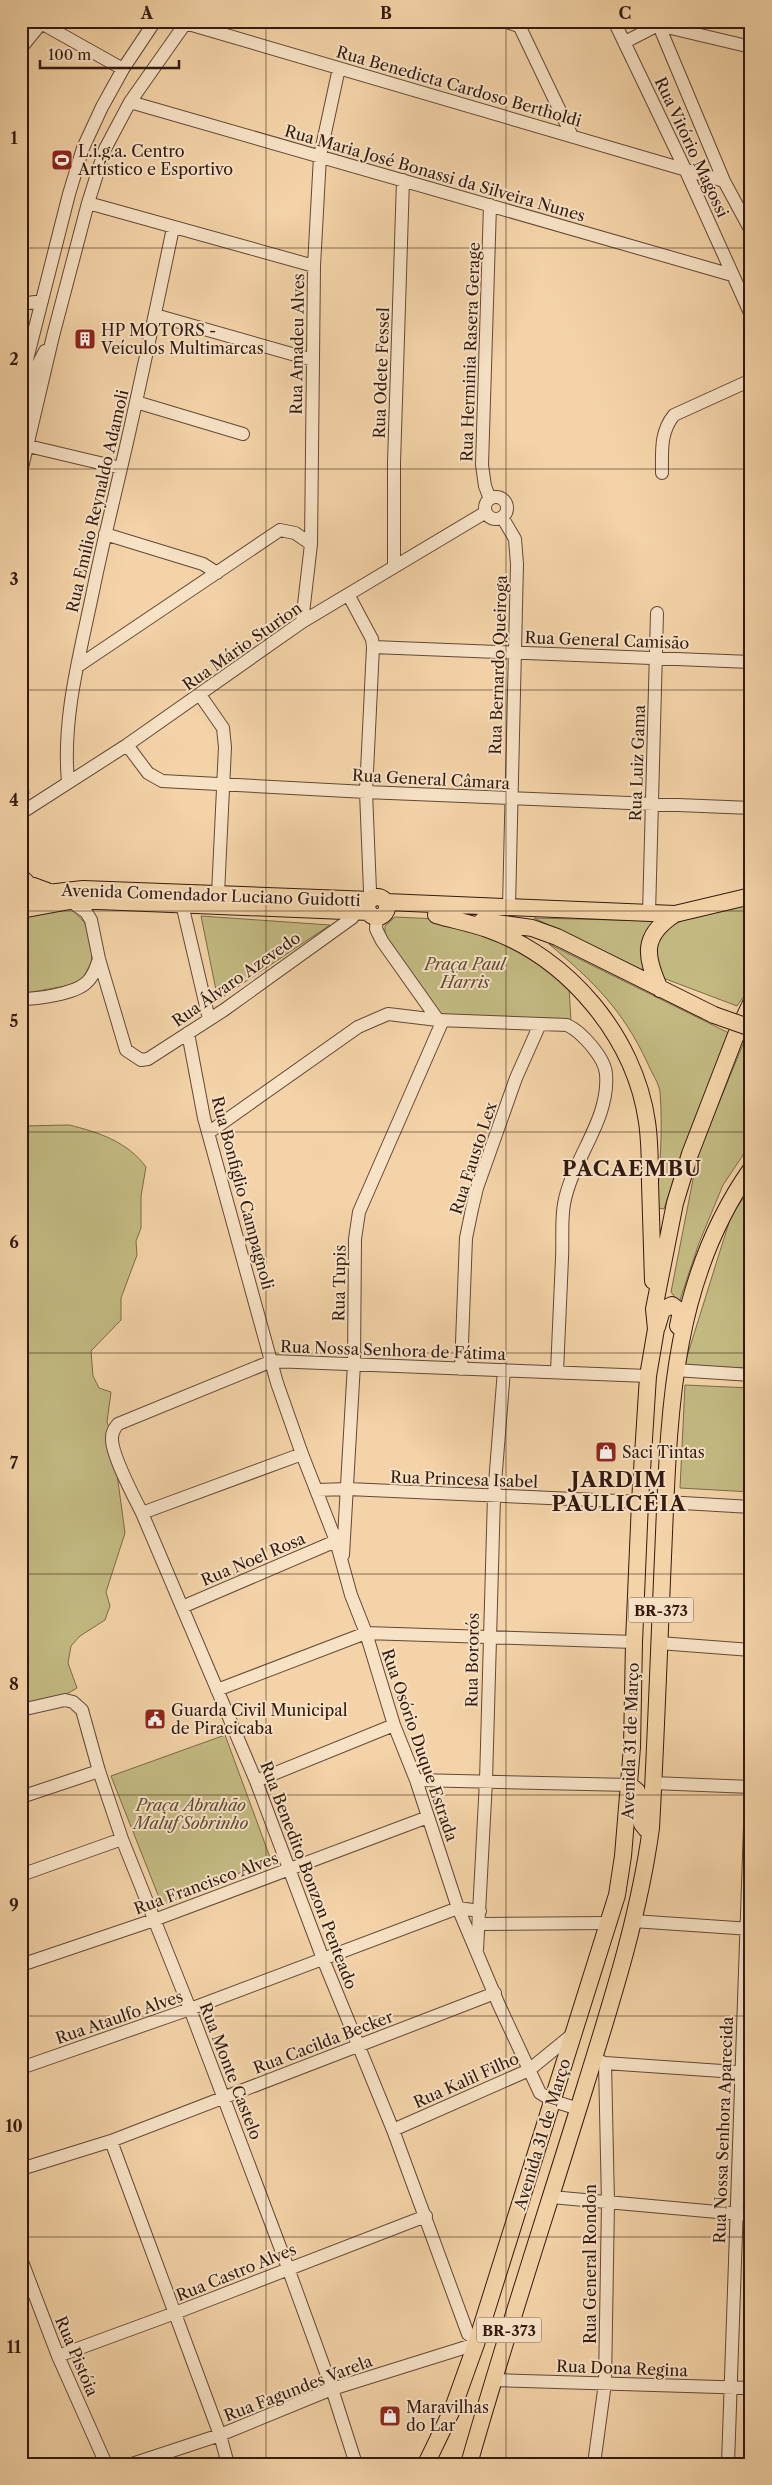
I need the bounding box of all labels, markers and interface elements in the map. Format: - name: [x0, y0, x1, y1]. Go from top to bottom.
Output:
- text: A: [140, 3, 154, 23]
- text: B: [380, 3, 392, 23]
- text: C: [619, 3, 631, 23]
- scale bar: [40, 38, 179, 70]
- street label: Rua Benedicta Cardoso Bertholdi: [334, 41, 584, 131]
- text: 100 m: [48, 45, 91, 64]
- street label: Rua Vitório Magossi: [651, 74, 733, 220]
- street label: Rua Maria José Bonassi da Silveira Nunes: [282, 120, 588, 226]
- text: 1: [10, 128, 18, 148]
- place label: L.i.g.a. Centro Artístico e Esportivo: [77, 141, 233, 179]
- sports icon: L.i.g.a. Centro Artístico e Esportivo: [50, 148, 74, 172]
- street label: Rua Herminia Rasera Gerage: [456, 242, 484, 462]
- street label: Rua Amadeu Alves: [286, 273, 308, 415]
- street label: Rua Odete Fessel: [369, 307, 393, 439]
- place label: HP MOTORS - Veículos Multimarcas: [100, 320, 264, 358]
- building icon: HP MOTORS - Veículos Multimarcas: [73, 327, 97, 351]
- text: 2: [9, 349, 19, 369]
- street label: Rua Emílio Reynaldo Adamoli: [62, 387, 132, 614]
- text: 3: [9, 569, 19, 589]
- street label: Rua Bernardo Queiroga: [485, 574, 511, 755]
- street label: Rua Mário Sturion: [179, 597, 305, 695]
- street label: Rua General Camisão: [524, 627, 690, 653]
- street label: Rua Luiz Gama: [625, 704, 649, 822]
- street label: Rua General Câmara: [351, 765, 511, 793]
- text: 4: [9, 790, 19, 810]
- street label: Avenida Comendador Luciano Guidotti: [60, 880, 361, 910]
- street label: Rua Álvaro Azevedo: [168, 927, 304, 1031]
- park label: Praça Paul Harris: [423, 954, 507, 992]
- text: 5: [10, 1011, 19, 1031]
- street label: Rua Bonfiglio Campagnoli: [208, 1094, 278, 1292]
- street label: Rua Fausto Lex: [445, 1099, 501, 1217]
- district label: PACAEMBU: [562, 1156, 702, 1181]
- text: 6: [9, 1232, 19, 1252]
- street label: Rua Tupis: [328, 1244, 350, 1321]
- street label: Rua Nossa Senhora de Fátima: [280, 1336, 507, 1364]
- shop icon: Saci Tintas: [594, 1440, 618, 1464]
- place label: Saci Tintas: [622, 1442, 705, 1462]
- text: 7: [10, 1453, 19, 1473]
- street label: Rua Princesa Isabel: [390, 1466, 538, 1492]
- district label: JARDIM PAULICÉIA: [552, 1467, 686, 1516]
- street label: Rua Noel Rosa: [198, 1528, 309, 1590]
- road number: BR-373: [628, 1598, 694, 1622]
- street label: Rua Bororós: [461, 1612, 483, 1708]
- street label: Rua Osório Duque Estrada: [378, 1646, 463, 1844]
- street label: Avenida 31 de Março: [617, 1662, 643, 1821]
- text: 8: [9, 1674, 19, 1694]
- place label: Guarda Civil Municipal de Piracicaba: [171, 1700, 348, 1738]
- public building icon: Guarda Civil Municipal de Piracicaba: [143, 1707, 167, 1731]
- street label: Rua Benedito Bonzon Penteado: [256, 1758, 362, 1992]
- park label: Praça Abrahão Maluf Sobrinho: [132, 1795, 248, 1833]
- street label: Rua Francisco Alves: [131, 1848, 281, 1918]
- text: 9: [9, 1895, 19, 1915]
- street label: Rua Ataulfo Alves: [53, 1986, 185, 2048]
- street label: Rua Monte Castelo: [196, 2000, 266, 2143]
- street label: Rua Cacilda Becker: [250, 2006, 396, 2078]
- street label: Rua Nossa Senhora Aparecida: [709, 2016, 737, 2244]
- street label: Rua Kalil Filho: [410, 2048, 522, 2112]
- street label: Avenida 31 de Março: [509, 2056, 575, 2213]
- text: 10: [5, 2116, 23, 2136]
- street label: Rua General Rondon: [580, 2184, 600, 2344]
- street label: Rua Castro Alves: [173, 2239, 299, 2305]
- street label: Rua Pistóia: [51, 2313, 103, 2400]
- road number: BR-373: [476, 2318, 542, 2342]
- text: 11: [7, 2337, 22, 2357]
- street label: Rua Fagundes Varela: [221, 2350, 375, 2425]
- street label: Rua Dona Regina: [556, 2356, 689, 2380]
- place label: Maravilhas do Lar: [406, 2397, 489, 2435]
- shop icon: Maravilhas do Lar: [378, 2404, 402, 2428]

